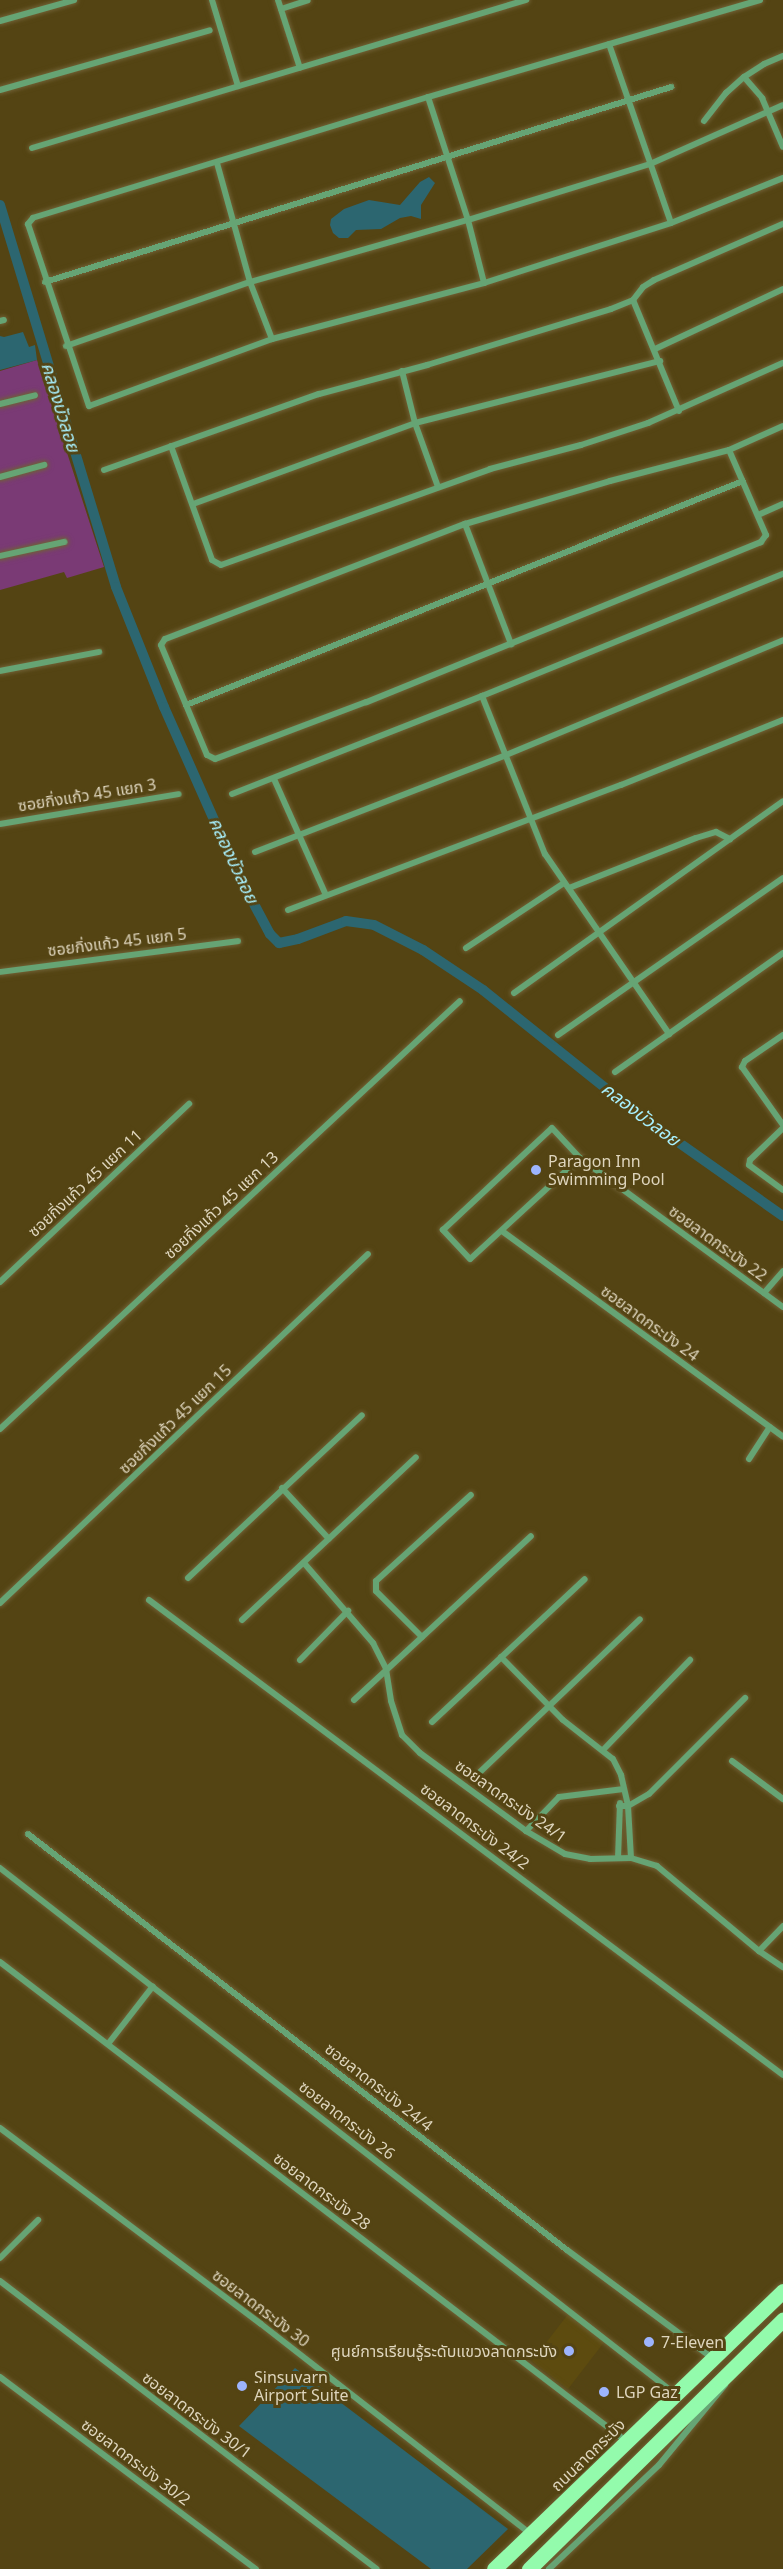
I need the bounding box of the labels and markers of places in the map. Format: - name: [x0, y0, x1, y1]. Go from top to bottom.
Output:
- place label: Paragon Inn Swimming Pool: [548, 1151, 665, 1189]
- marker: Paragon Inn Swimming Pool: [529, 1163, 543, 1177]
- place label: 7-Eleven: [661, 2332, 724, 2352]
- marker: 7-Eleven: [642, 2335, 656, 2349]
- place label: ศูนย์การเรียนรู้ระดับแขวงลาดกระบัง: [331, 2341, 557, 2361]
- marker: ศูนย์การเรียนรู้ระดับแขวงลาดกระบัง: [562, 2344, 576, 2358]
- place label: Sinsuvarn Airport Suite: [254, 2367, 349, 2405]
- marker: Sinsuvarn Airport Suite: [235, 2379, 249, 2393]
- place label: LGP Gaz: [616, 2382, 678, 2402]
- marker: LGP Gaz: [597, 2385, 611, 2399]

